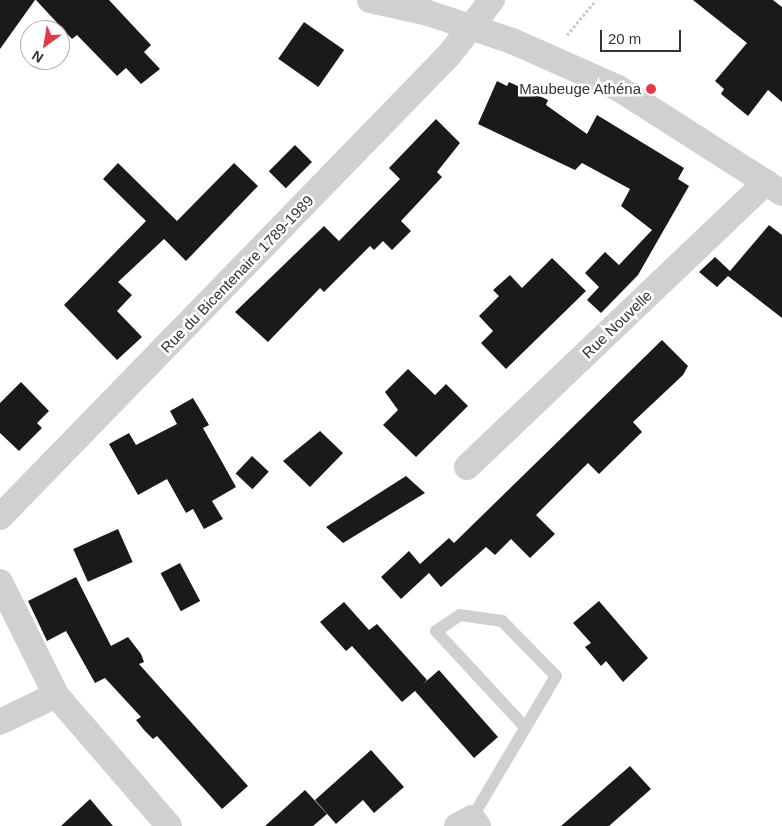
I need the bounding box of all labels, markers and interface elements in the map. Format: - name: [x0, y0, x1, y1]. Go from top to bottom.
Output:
- north arrow: [20, 20, 70, 70]
- scale bar: [602, 20, 683, 52]
- text: 20 m: [608, 30, 641, 47]
- text: N: [29, 47, 46, 66]
- place label: Maubeuge Athéna: [518, 80, 641, 98]
- marker: Maubeuge Athéna: [645, 83, 657, 95]
- street label: Rue du Bicentenaire 1789-1989: [157, 192, 317, 356]
- street label: Rue Nouvelle: [578, 286, 656, 362]

